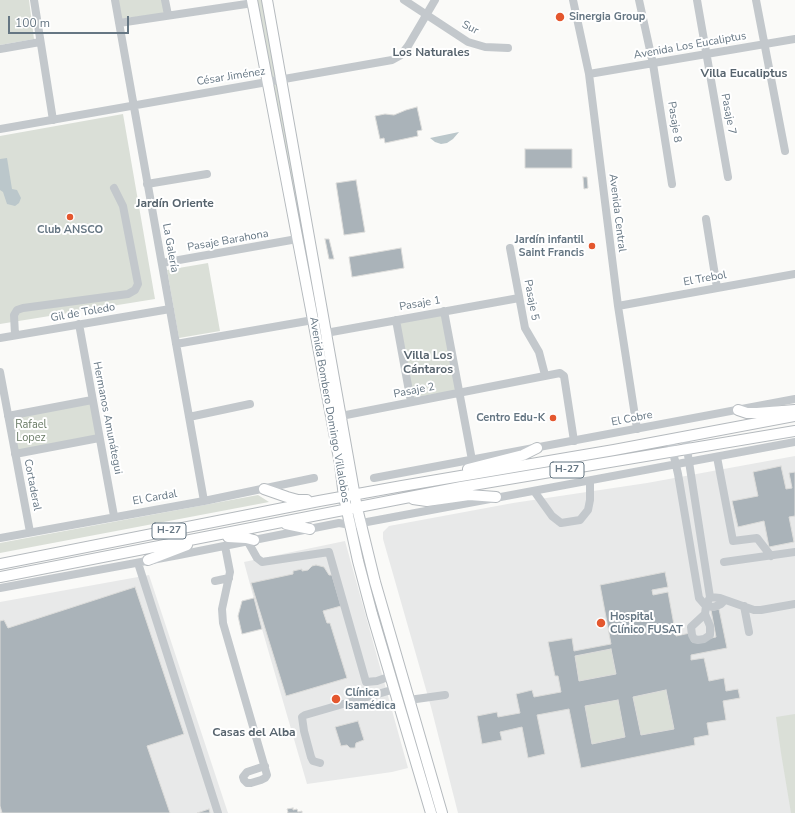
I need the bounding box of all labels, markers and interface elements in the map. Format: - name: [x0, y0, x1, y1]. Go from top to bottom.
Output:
- scale bar: [10, 8, 131, 34]
- place label: Sinergia Group: [569, 10, 645, 24]
- marker: Sinergia Group: [554, 11, 566, 23]
- text: 100 m: [15, 15, 50, 31]
- street label: Sur: [459, 18, 481, 38]
- street label: Avenida Los Eucaliptus: [633, 30, 747, 62]
- district label: Los Naturales: [392, 46, 470, 60]
- street label: César Jiménez: [196, 65, 266, 89]
- district label: Villa Eucaliptus: [701, 67, 787, 81]
- street label: Pasaje 7: [718, 92, 738, 136]
- street label: Pasaje 8: [664, 100, 684, 144]
- street label: Avenida Central: [606, 173, 628, 253]
- district label: Jardín Oriente: [136, 197, 214, 211]
- marker: Club ANSCO: [65, 212, 75, 222]
- street label: La Galería: [159, 222, 181, 274]
- place label: Club ANSCO: [37, 223, 103, 237]
- street label: Pasaje Barahona: [186, 227, 270, 255]
- place label: Jardín infantil Saint Francis: [515, 233, 584, 259]
- marker: Jardín infantil Saint Francis: [587, 241, 597, 251]
- street label: El Trebol: [682, 269, 728, 289]
- street label: Pasaje 5: [521, 278, 541, 322]
- street label: Pasaje 1: [398, 294, 442, 314]
- street label: Gil de Toledo: [50, 301, 116, 325]
- street label: Avenida Bombero Domingo Villalobos: [306, 316, 352, 504]
- district label: Villa Los Cántaros: [403, 349, 453, 377]
- street label: Hermanos Amunátegui: [90, 361, 124, 475]
- street label: Pasaje 2: [392, 381, 436, 401]
- street label: El Cobre: [610, 409, 654, 429]
- place label: Centro Edu-K: [476, 411, 545, 425]
- marker: Centro Edu-K: [548, 413, 558, 423]
- park label: Rafael Lopez: [15, 418, 47, 444]
- street label: Cortaderal: [21, 458, 43, 512]
- road number: H-27: [550, 462, 584, 478]
- street label: El Cardal: [132, 488, 178, 508]
- road number: H-27: [152, 523, 186, 539]
- place label: Hospital Clínico FUSAT: [610, 610, 683, 636]
- marker: Hospital Clínico FUSAT: [595, 617, 607, 629]
- place label: Clínica Isamédica: [345, 686, 396, 712]
- marker: Clínica Isamédica: [330, 693, 342, 705]
- district label: Casas del Alba: [212, 726, 296, 740]

